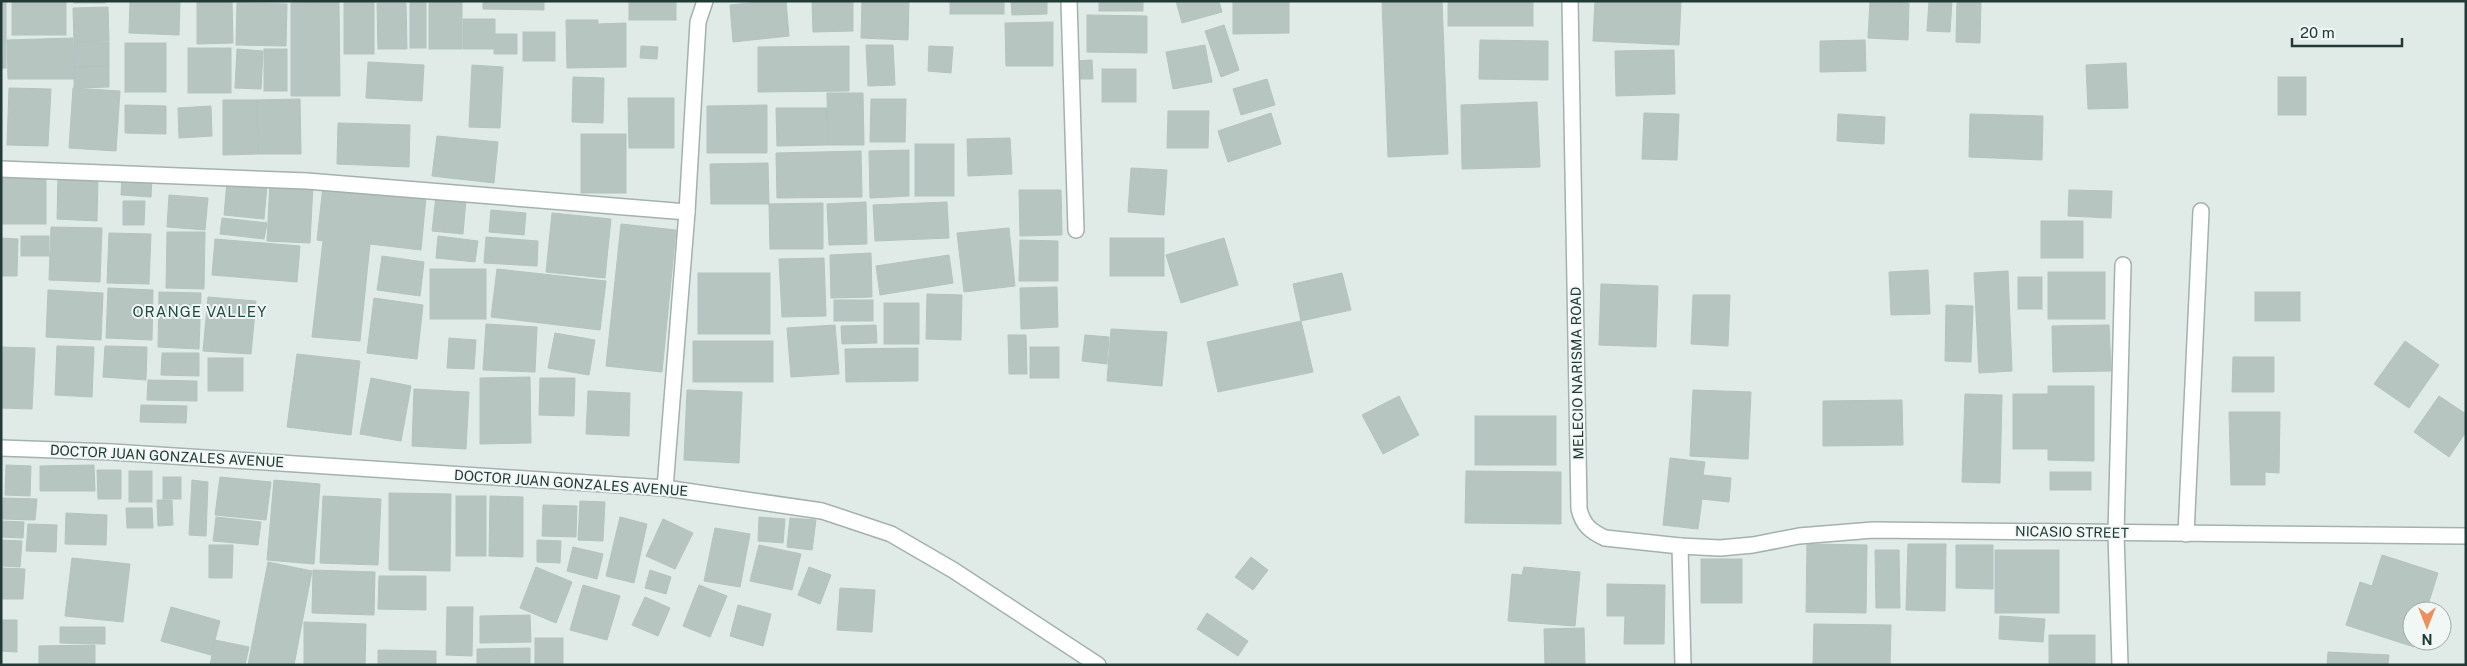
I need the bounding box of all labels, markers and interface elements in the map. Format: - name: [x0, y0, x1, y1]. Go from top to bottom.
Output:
- scale bar: [2292, 15, 2402, 47]
- text: 20 m: [2300, 24, 2335, 41]
- street label: MELECIO NARISMA ROAD: [1567, 286, 1587, 460]
- district label: ORANGE VALLEY: [133, 303, 267, 320]
- street label: DOCTOR JUAN GONZALES AVENUE: [50, 442, 284, 470]
- street label: DOCTOR JUAN GONZALES AVENUE: [453, 467, 689, 499]
- street label: NICASIO STREET: [2015, 523, 2129, 541]
- north arrow: [2402, 601, 2452, 651]
- text: N: [2422, 631, 2432, 647]

